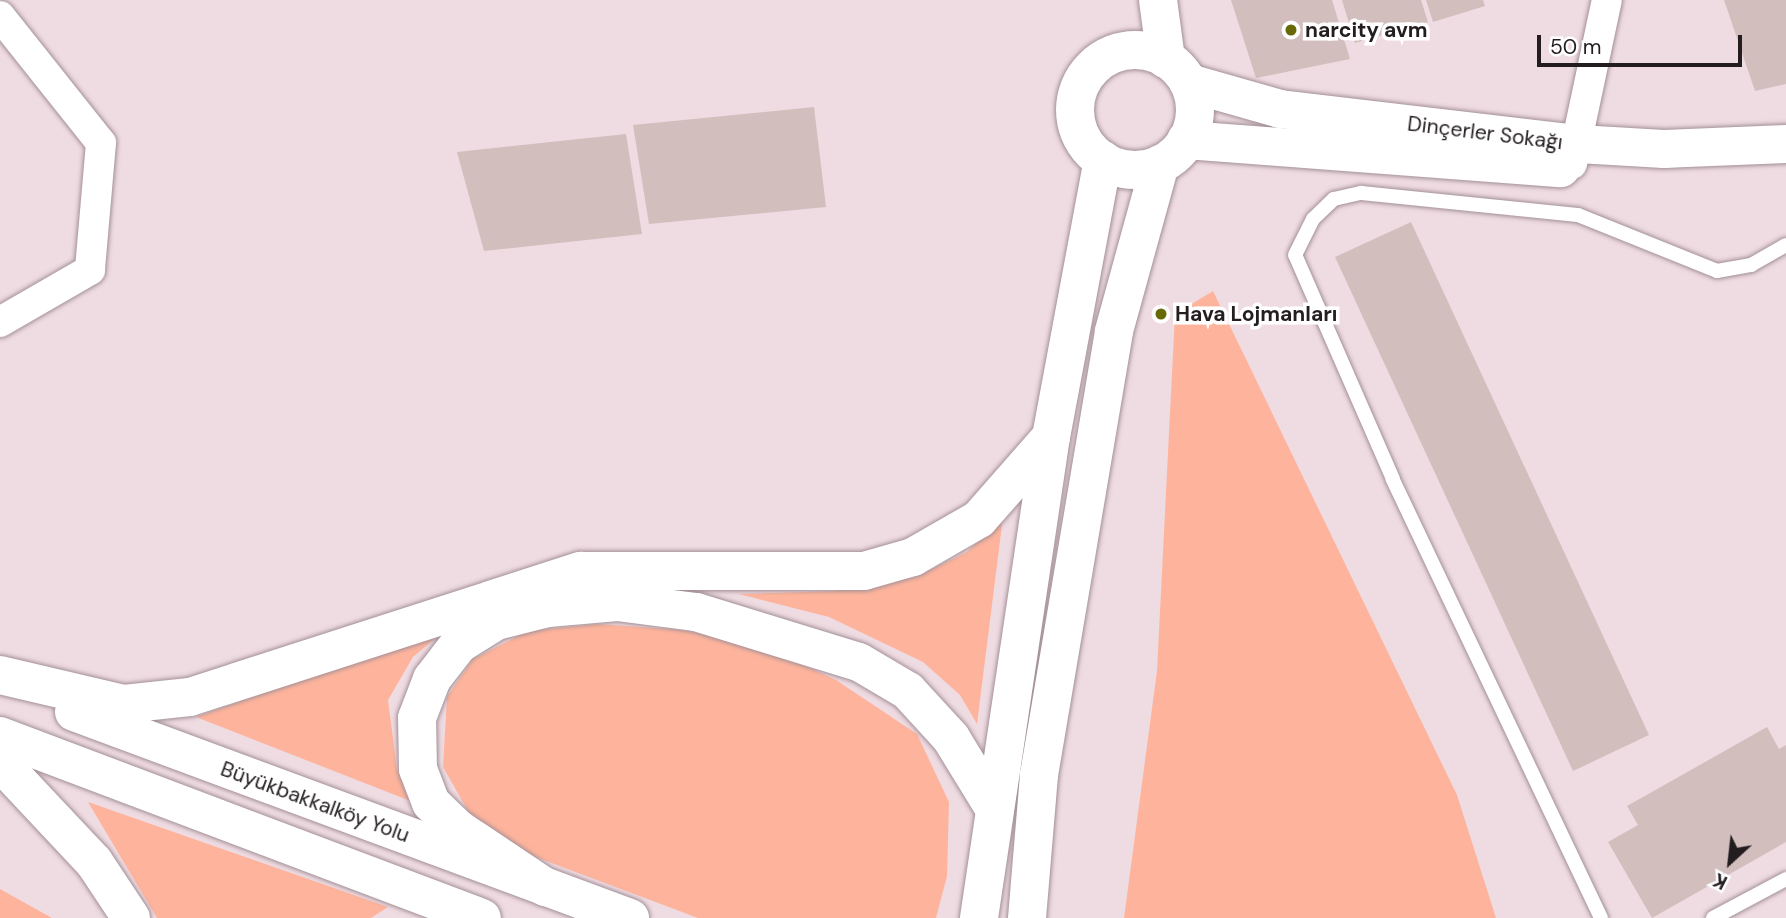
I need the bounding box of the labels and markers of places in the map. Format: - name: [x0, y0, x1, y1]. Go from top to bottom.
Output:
- place label: narcity avm: [1305, 17, 1428, 43]
- marker: narcity avm: [1283, 22, 1299, 38]
- place label: Hava Lojmanları: [1175, 301, 1337, 327]
- marker: Hava Lojmanları: [1153, 306, 1169, 322]

